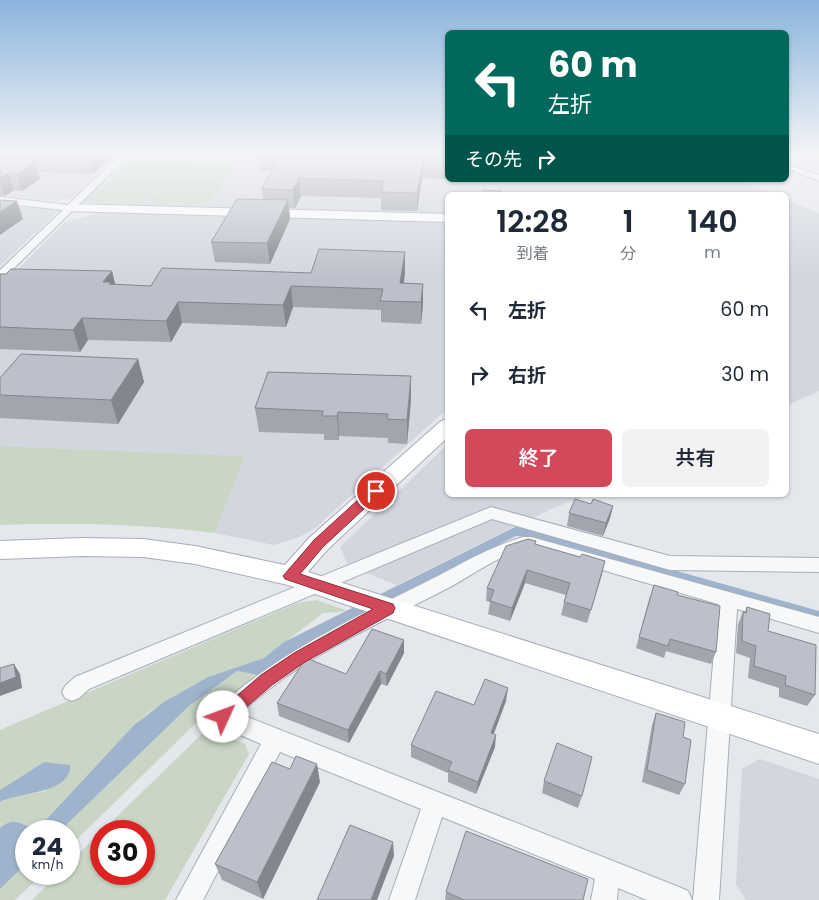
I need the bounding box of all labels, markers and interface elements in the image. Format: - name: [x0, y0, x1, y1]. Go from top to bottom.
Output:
- text: 60 m: [548, 40, 638, 89]
- icon: left: [465, 50, 530, 115]
- text: 左折: [548, 89, 592, 120]
- icon: right: [532, 145, 560, 173]
- text: その先: [465, 146, 522, 173]
- text: 12:28: [496, 200, 569, 243]
- text: 1: [623, 200, 634, 243]
- text: 140: [688, 200, 738, 243]
- text: m: [704, 241, 721, 264]
- text: 到着: [517, 242, 549, 265]
- text: 分: [620, 242, 636, 265]
- icon: left: [465, 296, 493, 324]
- text: 60 m: [720, 296, 769, 323]
- text: 左折: [508, 297, 546, 324]
- icon: right: [465, 361, 493, 389]
- text: 30 m: [721, 361, 769, 388]
- text: 右折: [508, 362, 546, 389]
- button: 終了: [465, 429, 612, 487]
- button: 共有: [622, 429, 769, 487]
- pin: [355, 470, 397, 512]
- icon: arrive: [362, 477, 390, 505]
- position arrow: [196, 690, 248, 742]
- speed limit sign: 30: [90, 820, 155, 885]
- text: 24: [32, 829, 63, 864]
- text: km/h: [32, 856, 63, 873]

